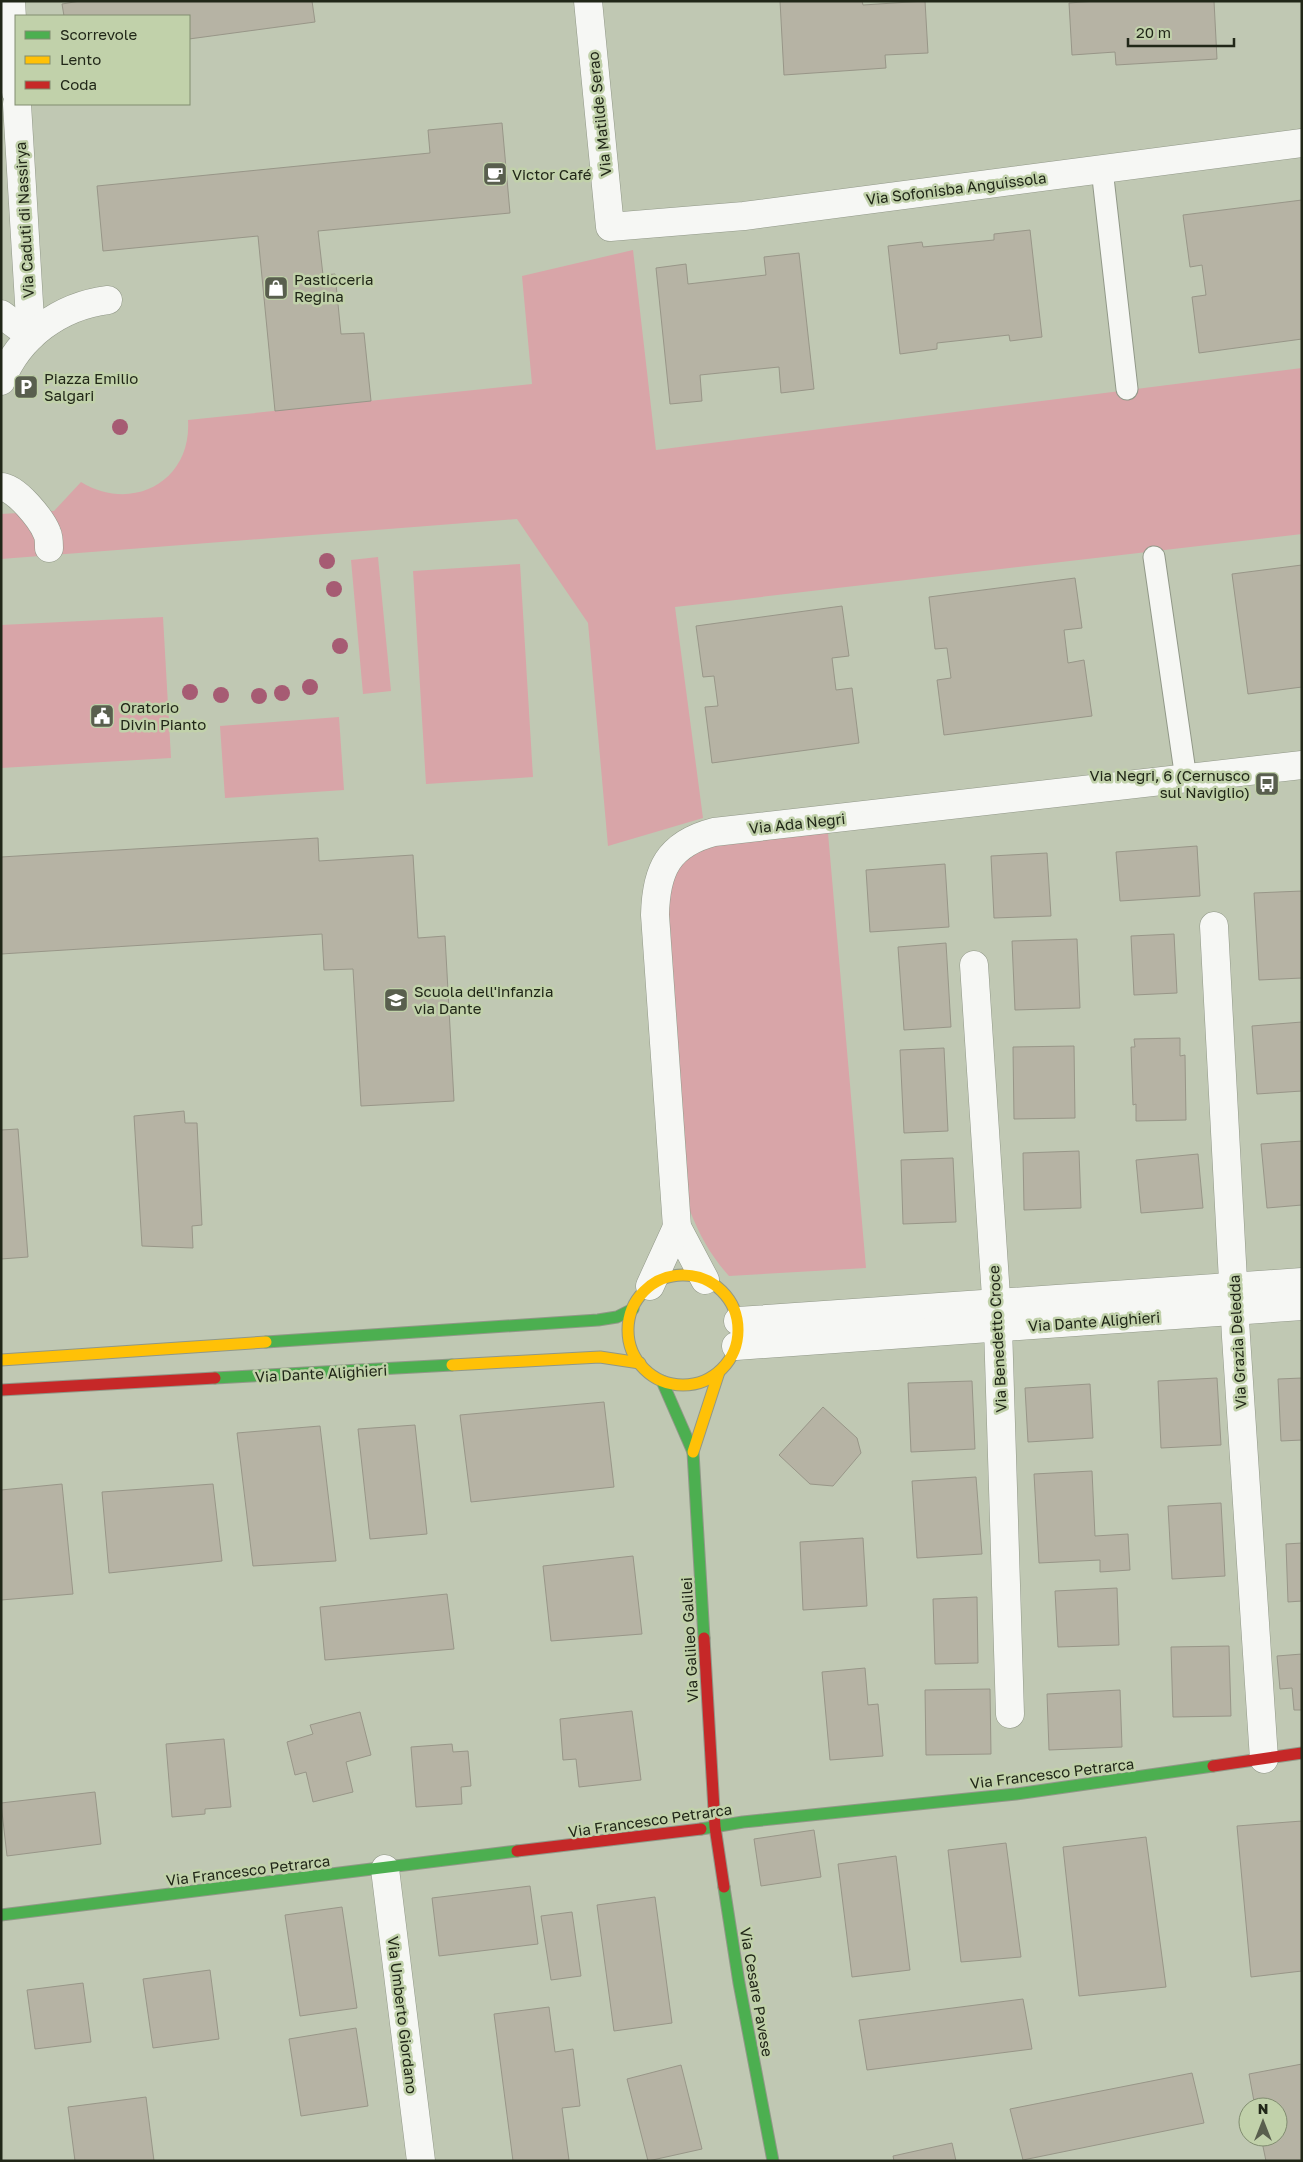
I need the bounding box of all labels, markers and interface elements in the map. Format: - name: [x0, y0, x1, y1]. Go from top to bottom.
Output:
- legend: [15, 15, 190, 105]
- scale bar: [1128, 15, 1234, 47]
- text: 20 m: [1136, 23, 1171, 41]
- text: Scorrevole: [60, 25, 137, 43]
- text: Lento: [60, 50, 101, 68]
- street label: Via Matilde Serao: [583, 51, 615, 177]
- text: Coda: [60, 75, 97, 93]
- street label: Via Caduti di Nassirya: [11, 141, 37, 299]
- cafe icon: Victor Café: [482, 161, 508, 187]
- place label: Victor Café: [512, 165, 592, 183]
- street label: Via Sofonisba Anguissola: [865, 168, 1047, 208]
- place label: Pasticceria Regina: [294, 270, 374, 305]
- shop icon: Pasticceria Regina: [263, 275, 289, 301]
- place label: Piazza Emilio Salgari: [44, 369, 138, 404]
- parking icon: Piazza Emilio Salgari: [13, 374, 39, 400]
- place label: Oratorio Divin Pianto: [120, 698, 206, 733]
- public building icon: Oratorio Divin Pianto: [89, 703, 115, 729]
- place label: Via Negri, 6 (Cernusco sul Naviglio): [1090, 766, 1250, 801]
- bus stop icon: Via Negri, 6 (Cernusco sul Naviglio): [1254, 771, 1280, 797]
- street label: Via Ada Negri: [748, 809, 846, 837]
- place label: Scuola dell'infanzia via Dante: [414, 982, 553, 1017]
- school or university icon: Scuola dell'infanzia via Dante: [383, 987, 409, 1013]
- street label: Via Benedetto Croce: [984, 1265, 1010, 1413]
- street label: Via Grazia Deledda: [1224, 1274, 1250, 1410]
- street label: Via Dante Alighieri: [1027, 1307, 1161, 1335]
- street label: Via Dante Alighieri: [254, 1361, 388, 1385]
- street label: Via Galileo Galilei: [677, 1577, 701, 1703]
- street label: Via Francesco Petrarca: [969, 1754, 1135, 1792]
- street label: Via Francesco Petrarca: [567, 1800, 733, 1840]
- street label: Via Francesco Petrarca: [165, 1851, 331, 1889]
- street label: Via Cesare Pavese: [737, 1926, 777, 2058]
- street label: Via Umberto Giordano: [384, 1935, 422, 2095]
- north arrow: [1238, 2097, 1288, 2147]
- text: N: [1258, 2100, 1268, 2117]

